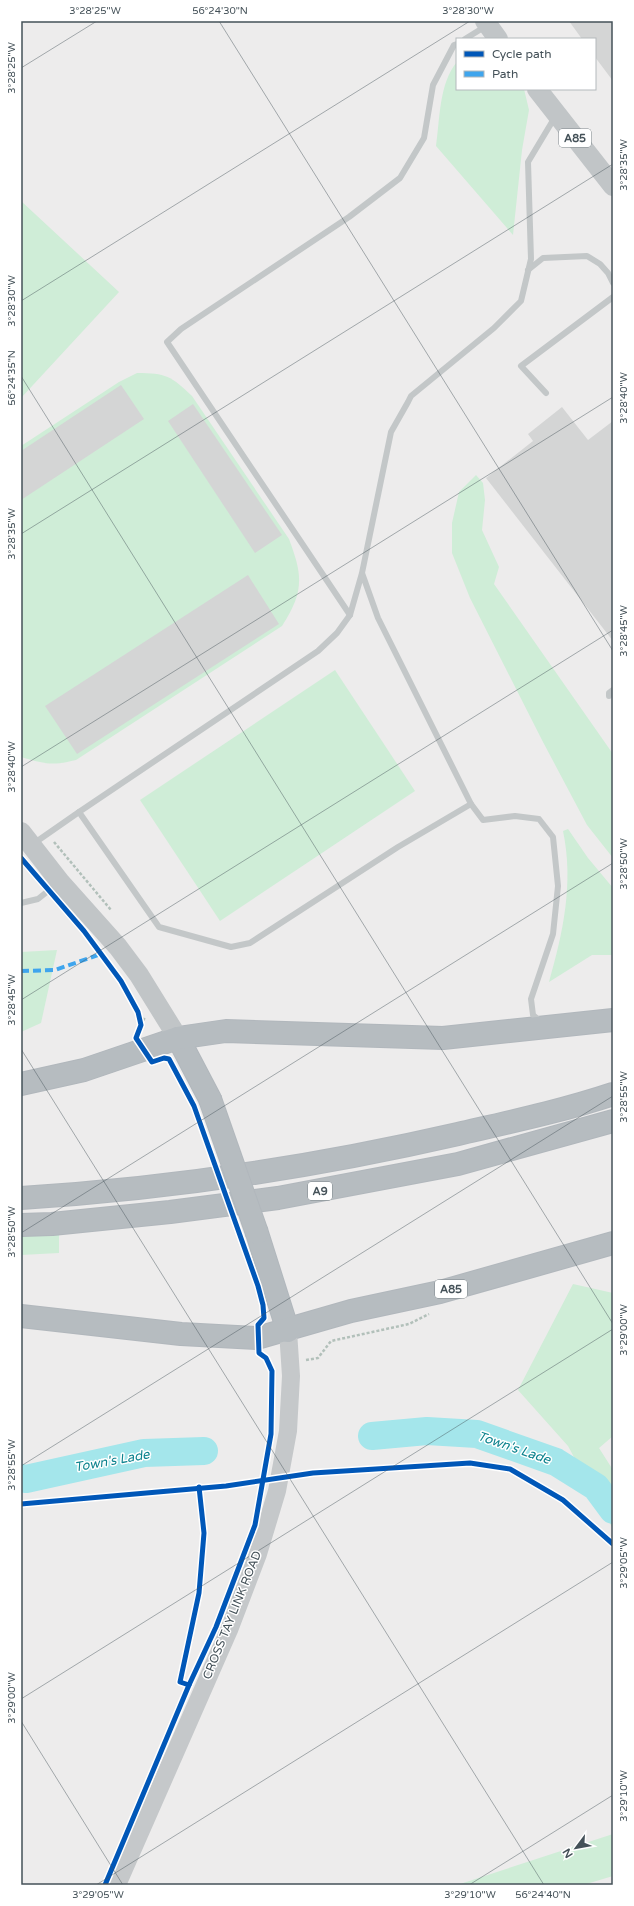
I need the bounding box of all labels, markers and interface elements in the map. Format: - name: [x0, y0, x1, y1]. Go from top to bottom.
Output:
- text: 3°28'25"W: [69, 5, 121, 17]
- text: 56°24'30"N: [192, 5, 248, 17]
- text: 3°28'30"W: [442, 5, 494, 17]
- legend: [456, 38, 596, 90]
- text: 3°28'25"W: [6, 42, 18, 94]
- text: Cycle path: [492, 47, 551, 61]
- text: Path: [492, 67, 518, 81]
- road number: A85: [559, 129, 591, 147]
- text: 3°28'35"W: [618, 139, 630, 191]
- text: 3°28'30"W: [6, 275, 18, 327]
- text: 56°24'35"N: [6, 350, 18, 406]
- text: 3°28'40"W: [618, 372, 630, 424]
- text: 3°28'35"W: [6, 508, 18, 560]
- text: 3°28'45"W: [618, 605, 630, 657]
- text: 3°28'40"W: [6, 741, 18, 793]
- text: 3°28'50"W: [618, 838, 630, 890]
- text: 3°28'45"W: [6, 974, 18, 1026]
- text: 3°28'55"W: [618, 1071, 630, 1123]
- road number: A9: [308, 1182, 332, 1200]
- text: 3°28'50"W: [6, 1206, 18, 1258]
- road number: A85: [435, 1280, 467, 1298]
- text: 3°29'00"W: [618, 1304, 630, 1356]
- water label: Town's Lade: [475, 1428, 553, 1468]
- text: 3°28'55"W: [6, 1439, 18, 1491]
- water label: Town's Lade: [73, 1446, 151, 1475]
- text: 3°29'05"W: [618, 1537, 630, 1589]
- street label: CROSS TAY LINK ROAD: [200, 1549, 264, 1681]
- text: 3°29'00"W: [6, 1672, 18, 1724]
- text: 3°29'10"W: [618, 1770, 630, 1822]
- north arrow: [556, 1828, 596, 1868]
- text: N: [560, 1846, 576, 1860]
- text: 3°29'05"W: [72, 1889, 124, 1901]
- text: 3°29'10"W: [444, 1889, 496, 1901]
- text: 56°24'40"N: [515, 1889, 571, 1901]

